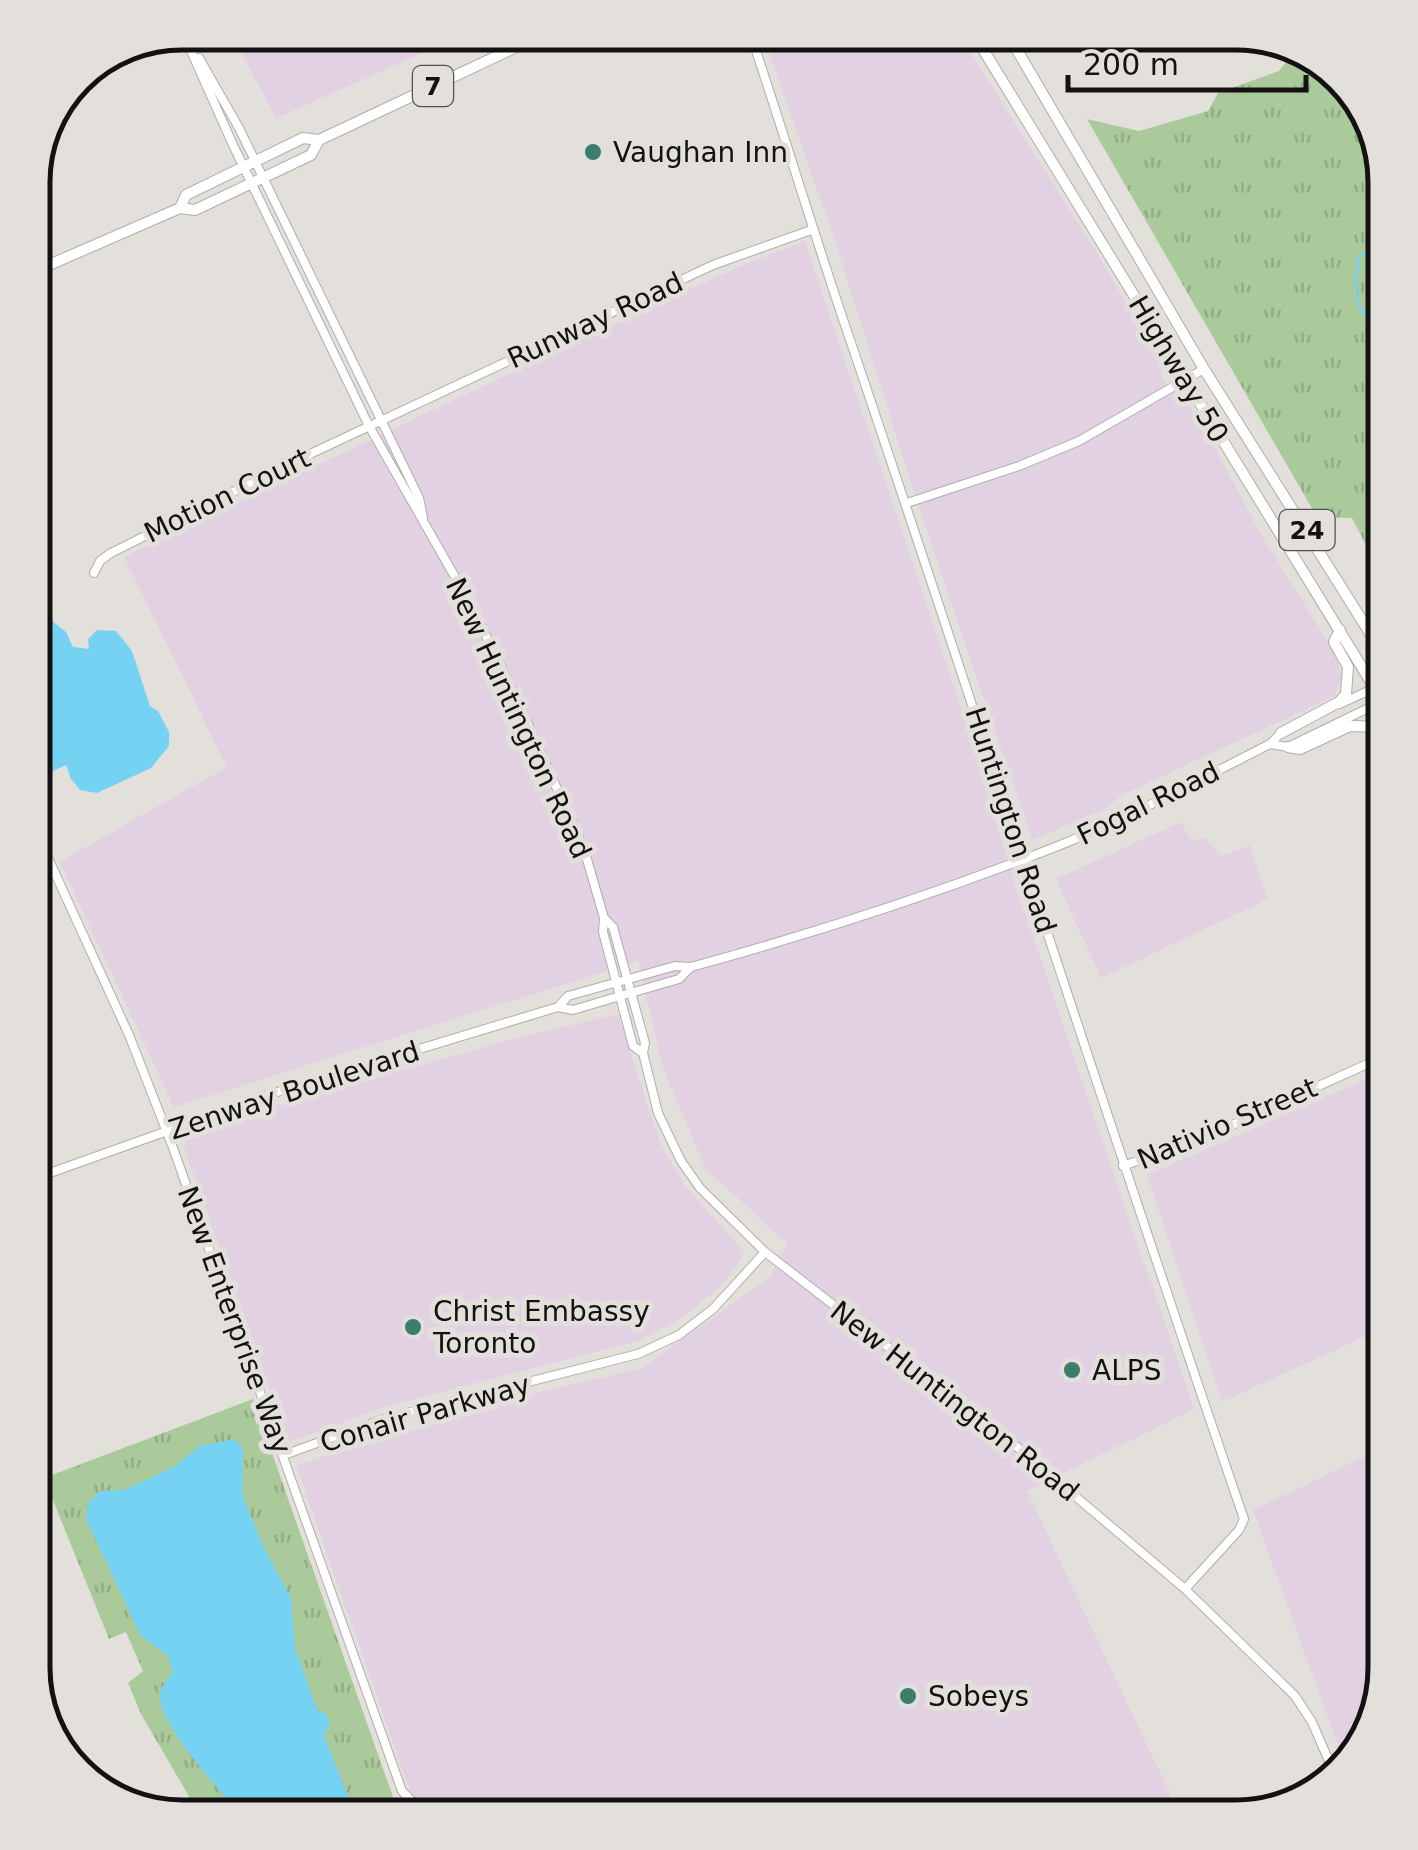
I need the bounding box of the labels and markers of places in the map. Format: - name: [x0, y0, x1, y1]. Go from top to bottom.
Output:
- place label: Vaughan Inn: [613, 136, 788, 169]
- marker: Vaughan Inn: [582, 141, 604, 163]
- place label: Christ Embassy Toronto: [432, 1295, 650, 1360]
- marker: Christ Embassy Toronto: [402, 1316, 424, 1338]
- place label: ALPS: [1092, 1354, 1161, 1387]
- marker: ALPS: [1061, 1359, 1083, 1381]
- place label: Sobeys: [928, 1680, 1029, 1713]
- marker: Sobeys: [897, 1685, 919, 1707]

